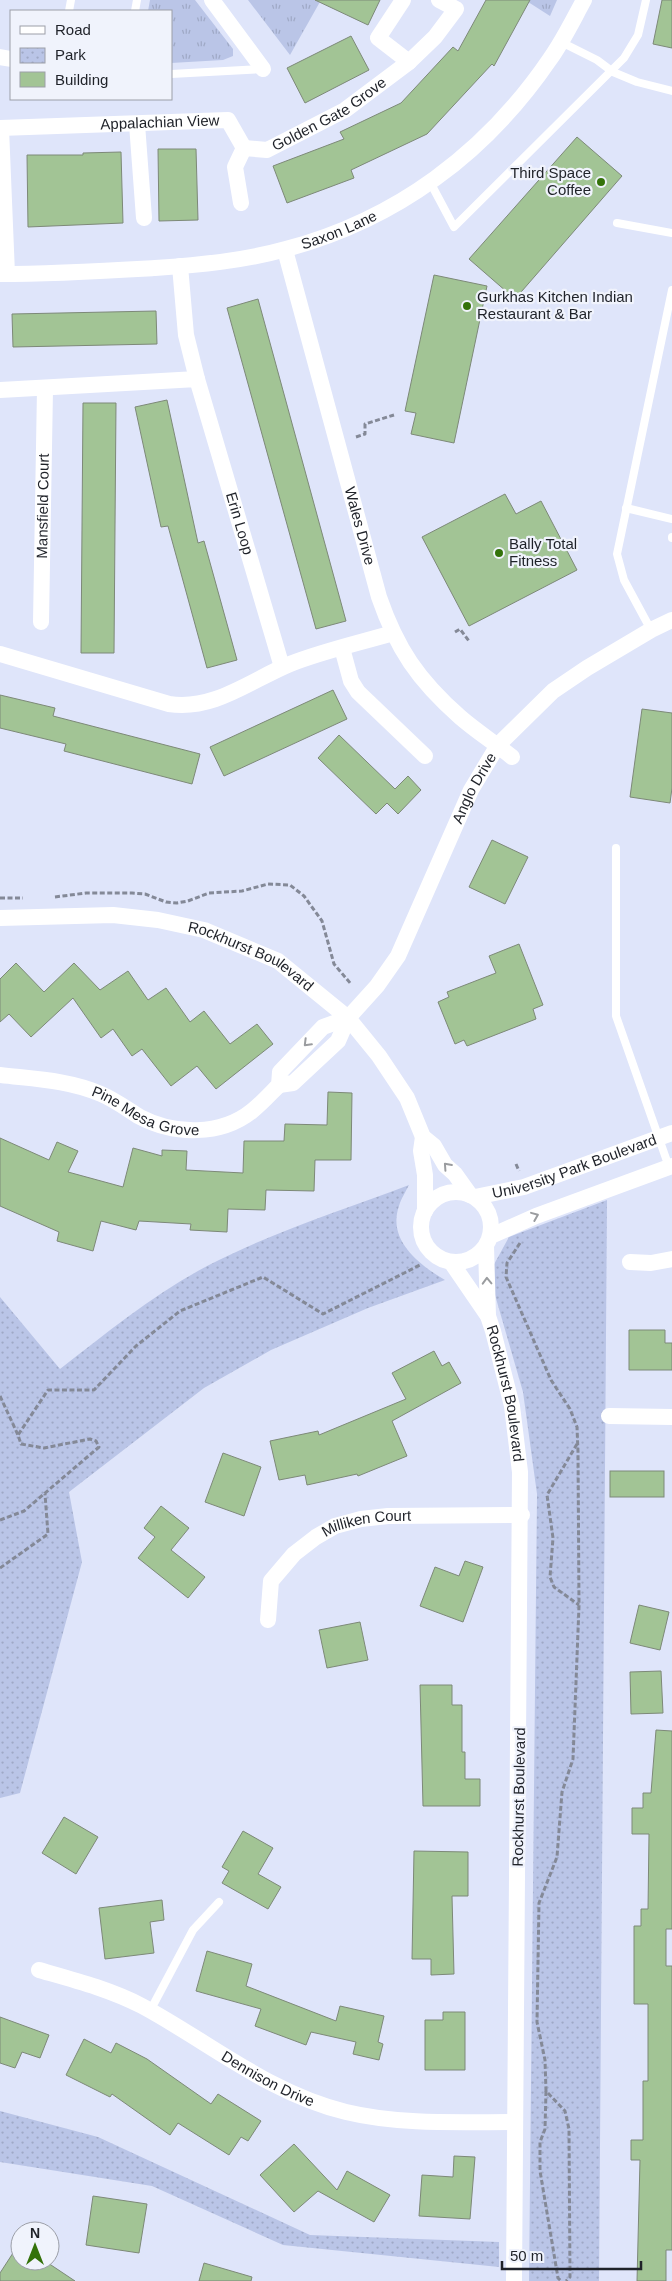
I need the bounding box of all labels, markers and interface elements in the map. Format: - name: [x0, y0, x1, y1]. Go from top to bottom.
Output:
- legend: [10, 10, 172, 100]
- text: Road: [55, 21, 91, 38]
- text: Park: [55, 46, 86, 63]
- text: Building: [55, 71, 108, 88]
- street label: Golden Gate Grove: [269, 73, 389, 154]
- street label: Appalachian View: [100, 111, 220, 132]
- place label: Third Space Coffee: [510, 164, 591, 198]
- marker: Third Space Coffee: [595, 176, 607, 188]
- street label: Saxon Lane: [299, 207, 379, 252]
- place label: Gurkhas Kitchen Indian Restaurant & Bar: [477, 288, 633, 322]
- marker: Gurkhas Kitchen Indian Restaurant & Bar: [461, 300, 473, 312]
- street label: Mansfield Court: [33, 452, 52, 559]
- street label: Wales Drive: [342, 485, 379, 567]
- street label: Erin Loop: [223, 490, 257, 557]
- place label: Bally Total Fitness: [509, 535, 577, 569]
- marker: Bally Total Fitness: [493, 547, 505, 559]
- street label: Anglo Drive: [448, 749, 499, 826]
- street label: Rockhurst Boulevard: [187, 918, 317, 994]
- one-way arrow: [304, 1037, 313, 1046]
- street label: Pine Mesa Grove: [90, 1082, 199, 1138]
- street label: University Park Boulevard: [491, 1130, 659, 1201]
- one-way arrow: [444, 1162, 453, 1171]
- one-way arrow: [530, 1212, 539, 1222]
- one-way arrow: [482, 1277, 492, 1284]
- street label: Rockhurst Boulevard: [484, 1323, 528, 1463]
- street label: Milliken Court: [319, 1507, 412, 1540]
- street label: Rockhurst Boulevard: [509, 1727, 528, 1867]
- street label: Dennison Drive: [219, 2047, 317, 2110]
- north arrow: [10, 2221, 60, 2271]
- text: N: [30, 2225, 40, 2241]
- scale bar: [502, 2238, 641, 2270]
- text: 50 m: [510, 2247, 543, 2264]

